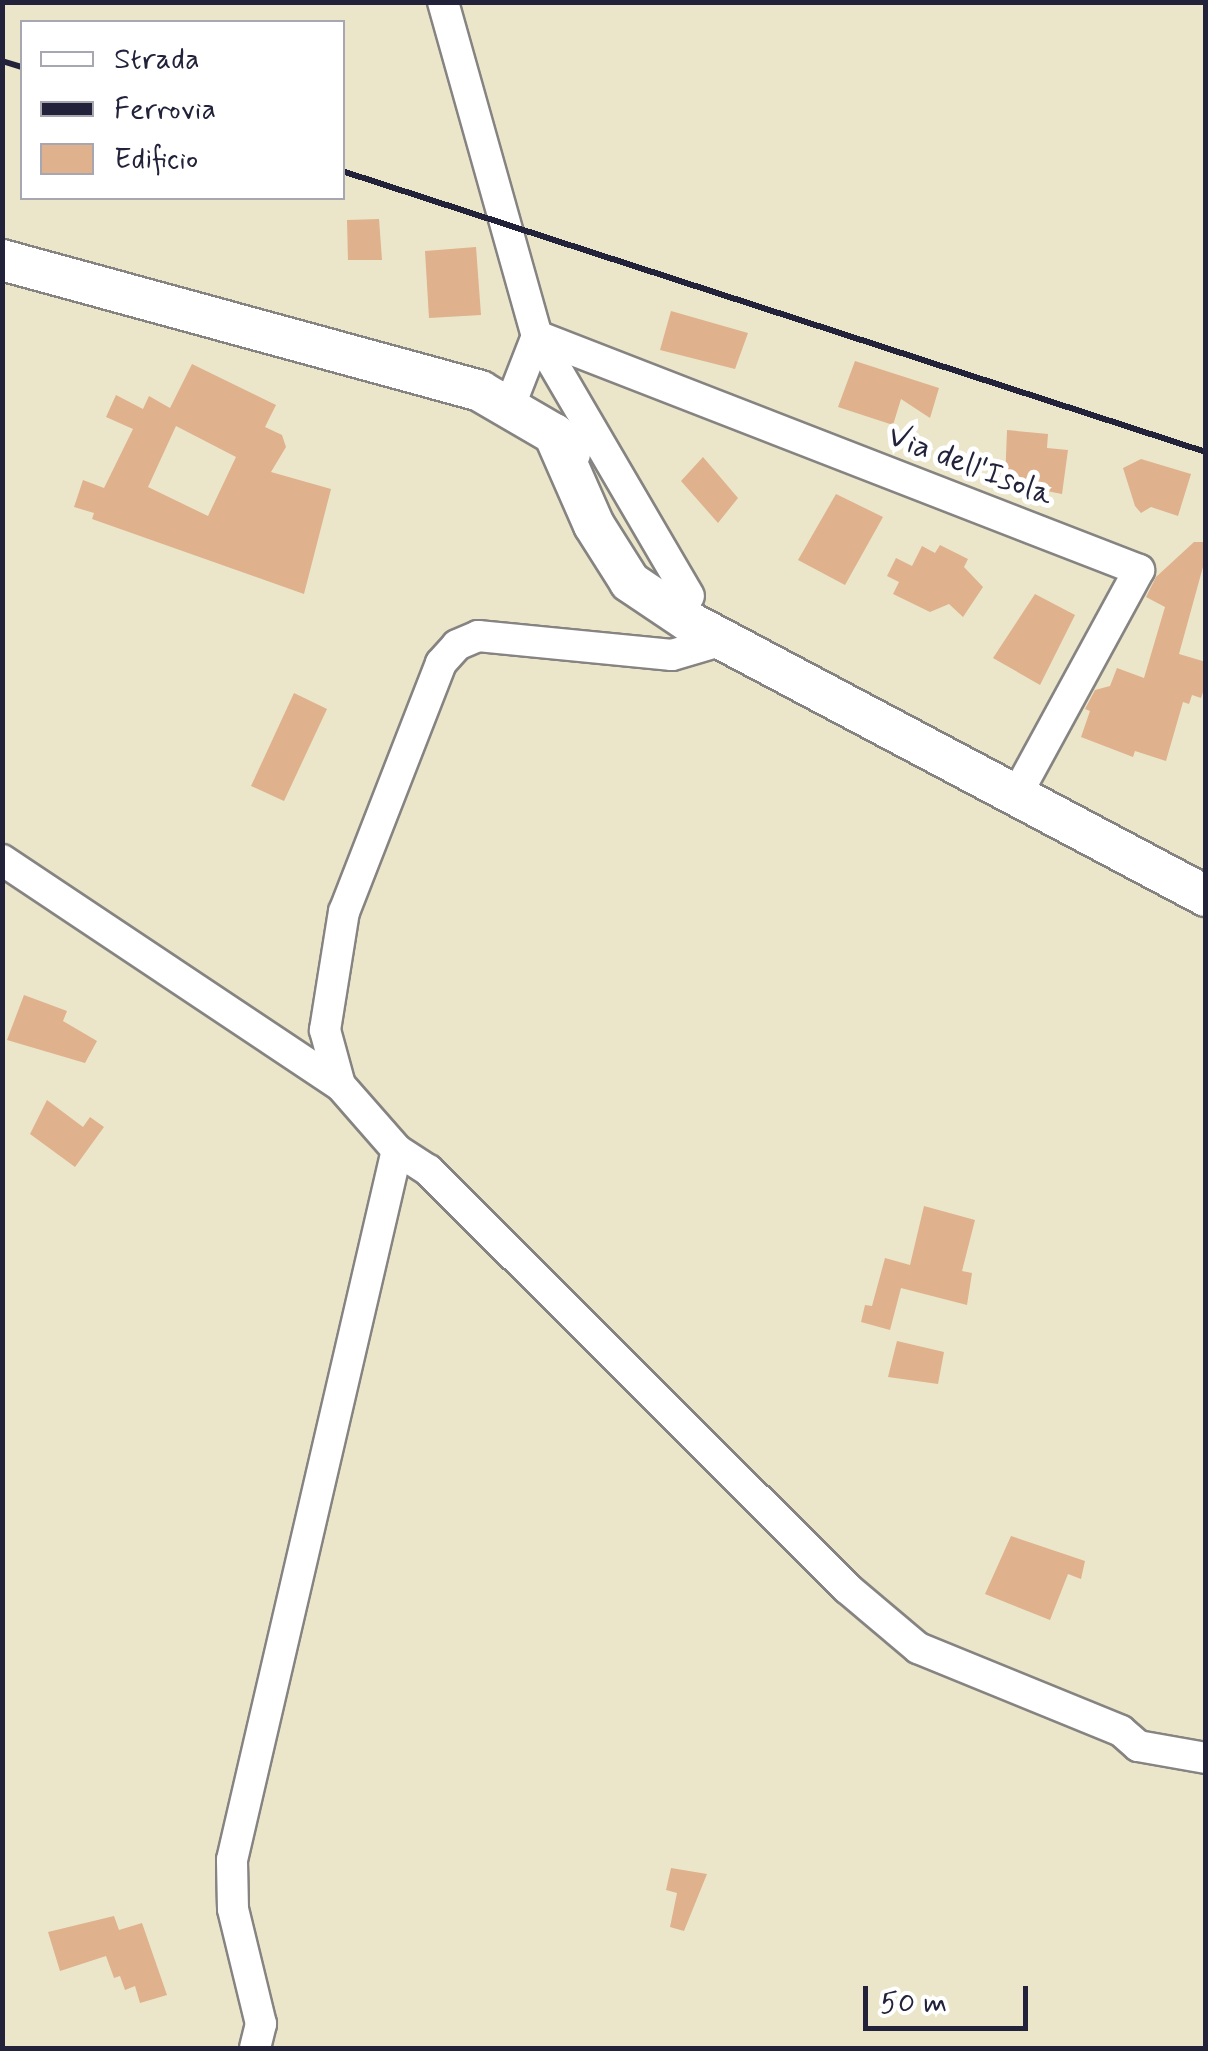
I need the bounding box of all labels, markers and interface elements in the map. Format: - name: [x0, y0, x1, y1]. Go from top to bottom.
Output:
- legend: [20, 20, 345, 200]
- text: Strada: [114, 40, 200, 79]
- text: Ferrovia: [114, 90, 216, 129]
- text: Edificio: [114, 140, 198, 179]
- street label: Via dell'Isola: [882, 417, 1058, 515]
- scale bar: [868, 1966, 1033, 2028]
- text: 50 m: [880, 1984, 947, 2023]

